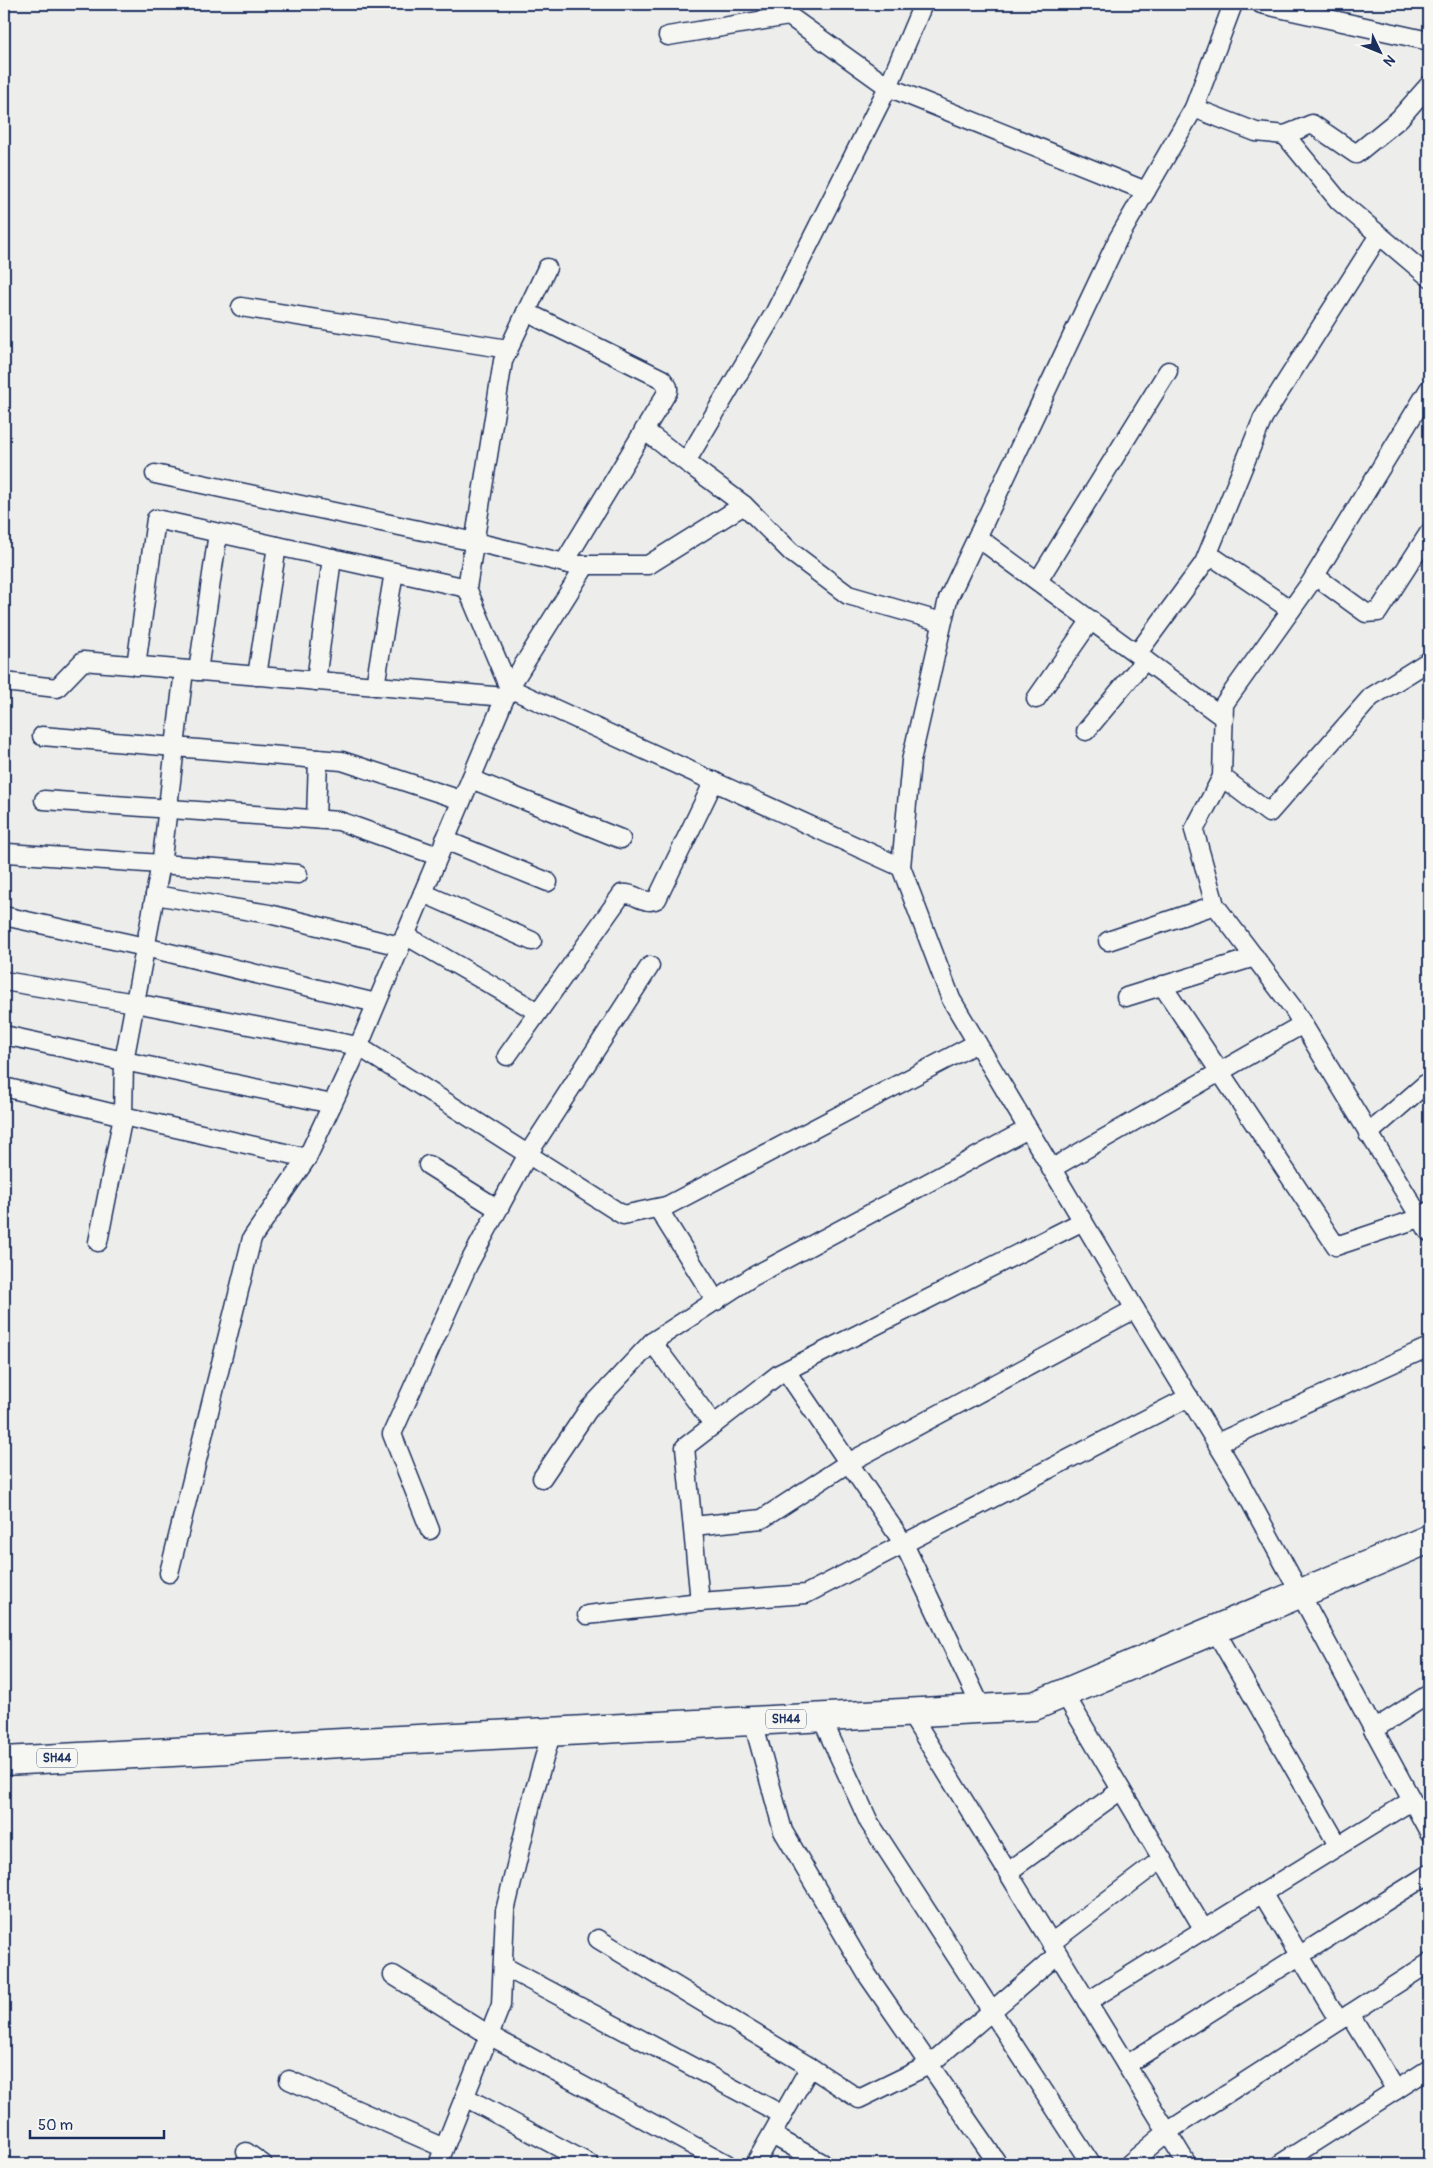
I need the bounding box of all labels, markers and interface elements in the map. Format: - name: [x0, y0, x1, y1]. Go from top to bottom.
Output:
- north arrow: [1356, 28, 1406, 78]
- text: N: [1380, 51, 1399, 70]
- road number: SH44: [766, 1710, 806, 1728]
- road number: SH44: [37, 1749, 77, 1768]
- scale bar: [30, 2108, 164, 2140]
- text: 50 m: [38, 2116, 73, 2135]

